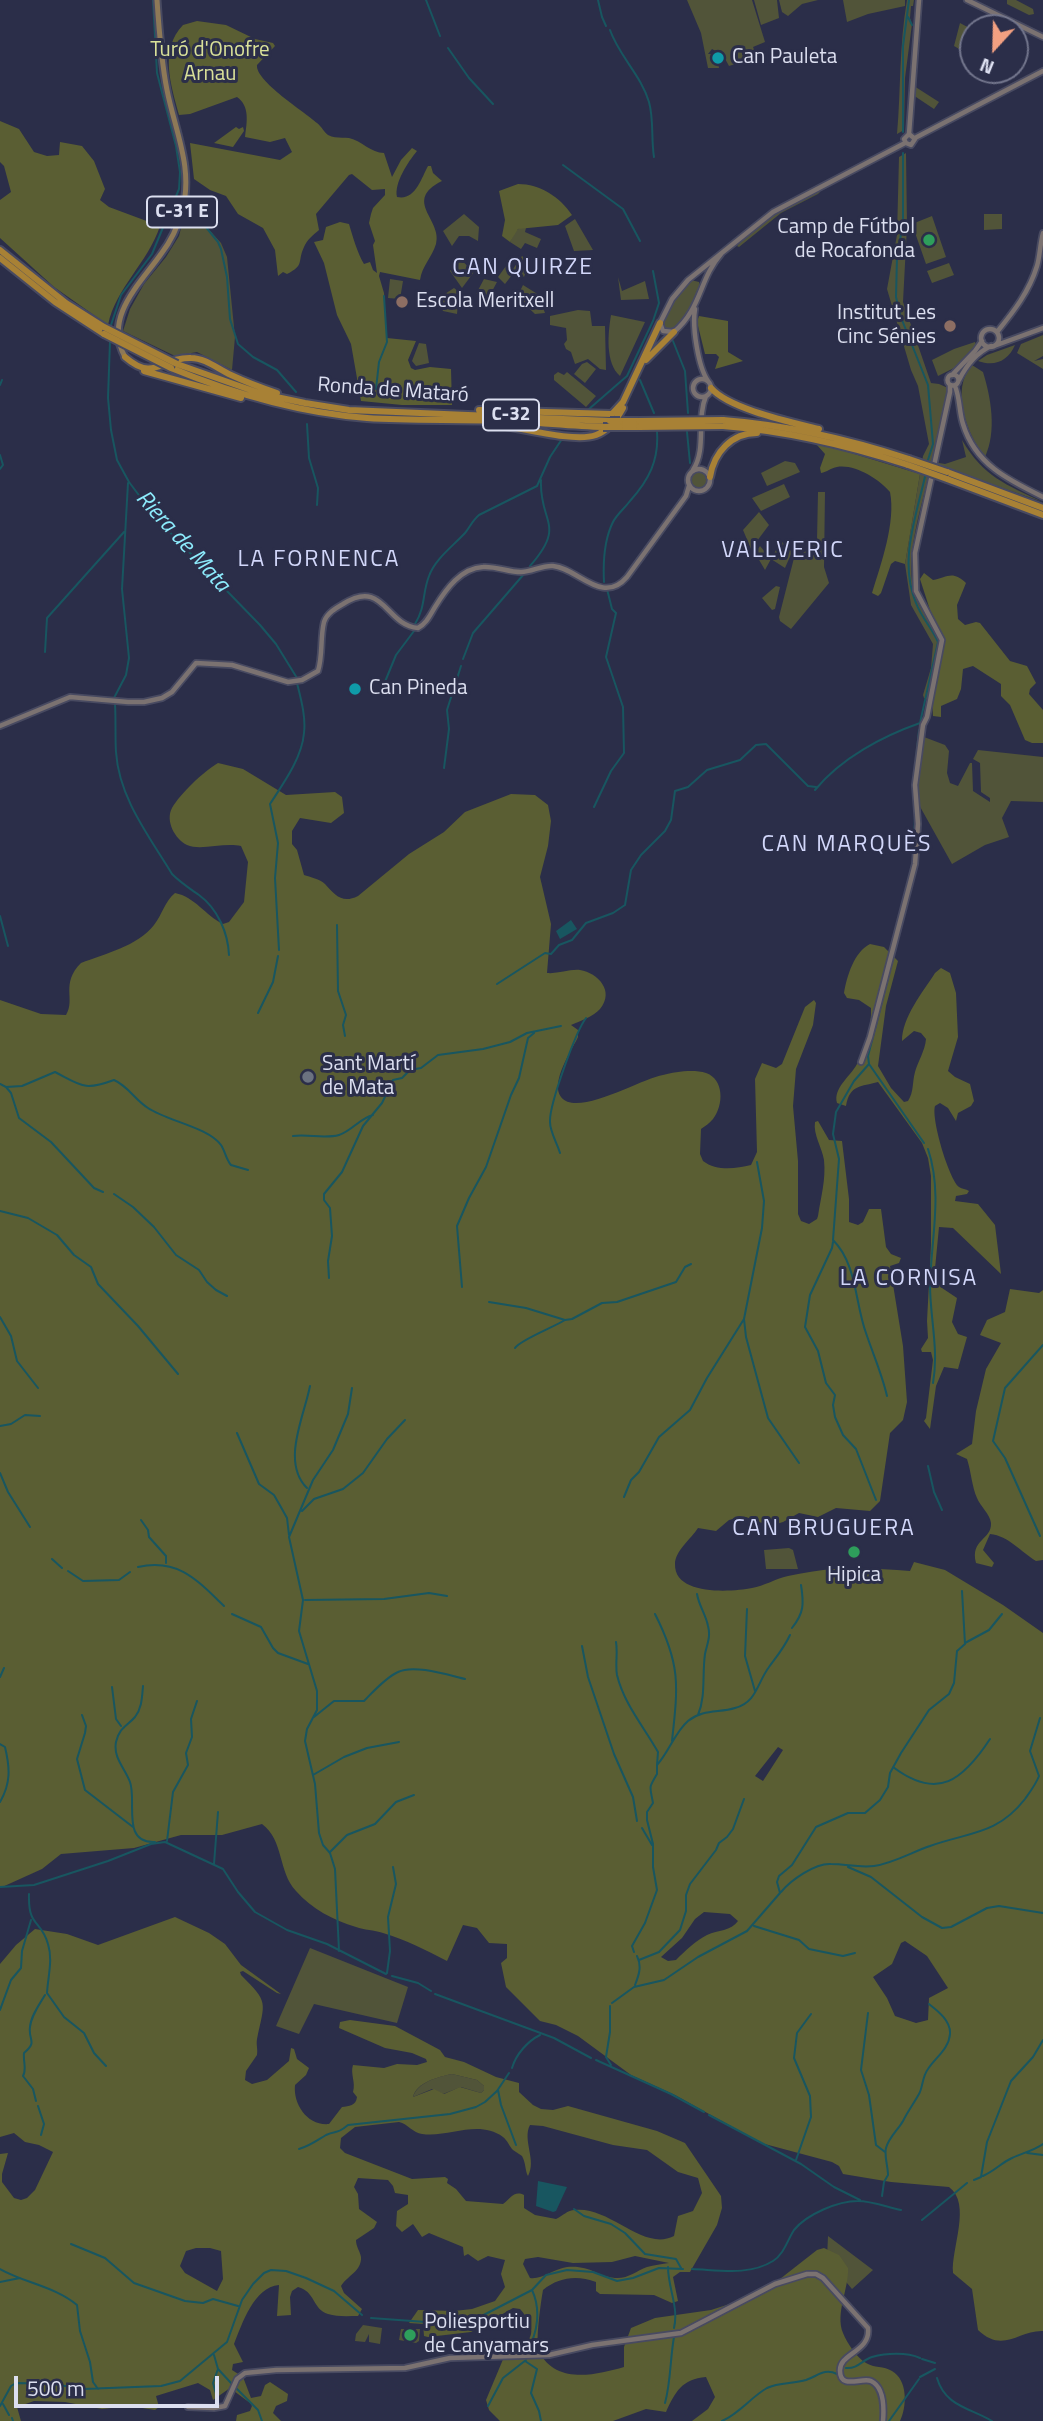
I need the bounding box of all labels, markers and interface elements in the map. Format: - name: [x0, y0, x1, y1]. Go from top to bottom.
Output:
- north arrow: [959, 14, 1029, 84]
- park label: Turó d'Onofre Arnau: [150, 38, 270, 88]
- place label: Can Pauleta: [732, 45, 837, 71]
- marker: Can Pauleta: [710, 50, 726, 66]
- text: N: [975, 51, 998, 83]
- road number: C-31 E: [147, 196, 217, 228]
- place label: Camp de Fútbol de Rocafonda: [777, 215, 915, 265]
- marker: Camp de Fútbol de Rocafonda: [921, 232, 937, 248]
- district label: CAN QUIRZE: [453, 254, 593, 282]
- place label: Escola Meritxell: [416, 289, 554, 315]
- marker: Escola Meritxell: [394, 294, 410, 310]
- place label: Institut Les Cinc Sénies: [837, 301, 936, 351]
- marker: Institut Les Cinc Sénies: [942, 318, 958, 334]
- street label: Ronda de Mataró: [316, 373, 470, 409]
- road number: C-32: [483, 400, 539, 430]
- water label: Riera de Mata: [129, 486, 235, 598]
- district label: VALLVERIC: [722, 537, 844, 565]
- district label: LA FORNENCA: [239, 546, 399, 574]
- place label: Can Pineda: [369, 676, 467, 702]
- marker: Can Pineda: [347, 681, 363, 697]
- district label: CAN MARQUÈS: [763, 831, 931, 859]
- place label: Sant Martí de Mata: [322, 1052, 415, 1102]
- marker: Sant Martí de Mata: [300, 1069, 316, 1085]
- district label: LA CORNISA: [841, 1265, 977, 1293]
- district label: CAN BRUGUERA: [734, 1515, 914, 1543]
- marker: Hipica: [846, 1544, 862, 1560]
- place label: Hipica: [827, 1563, 881, 1589]
- place label: Poliesportiu de Canyamars: [424, 2310, 549, 2360]
- marker: Poliesportiu de Canyamars: [402, 2327, 418, 2343]
- scale bar: [18, 2362, 222, 2406]
- text: 500 m: [27, 2372, 84, 2404]

